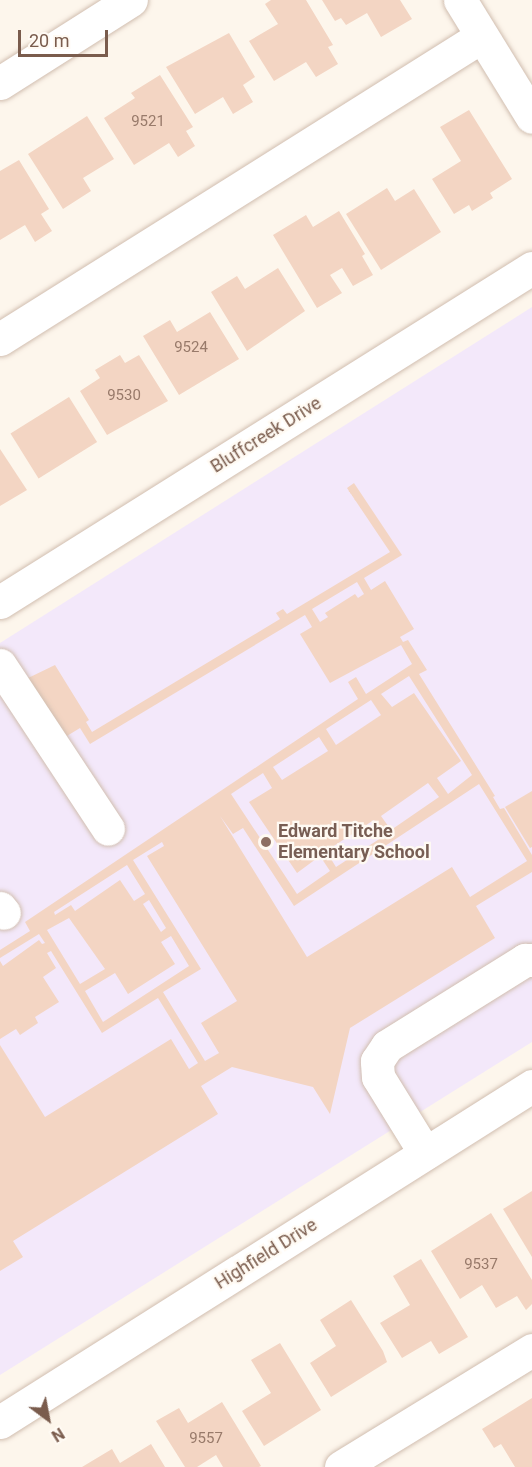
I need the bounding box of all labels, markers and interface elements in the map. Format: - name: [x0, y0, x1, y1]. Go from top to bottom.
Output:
- scale bar: [21, 18, 111, 56]
- text: 20 m: [29, 30, 69, 51]
- house number: 9521: [131, 113, 165, 131]
- house number: 9524: [174, 339, 208, 357]
- house number: 9530: [107, 387, 141, 405]
- street label: Bluffcreek Drive: [207, 392, 325, 478]
- place label: Edward Titche Elementary School: [278, 821, 430, 864]
- marker: Edward Titche Elementary School: [259, 835, 273, 849]
- street label: Highfield Drive: [211, 1214, 321, 1294]
- house number: 9537: [464, 1256, 498, 1274]
- north arrow: [18, 1389, 78, 1449]
- text: N: [48, 1424, 68, 1446]
- house number: 9557: [189, 1430, 223, 1448]

